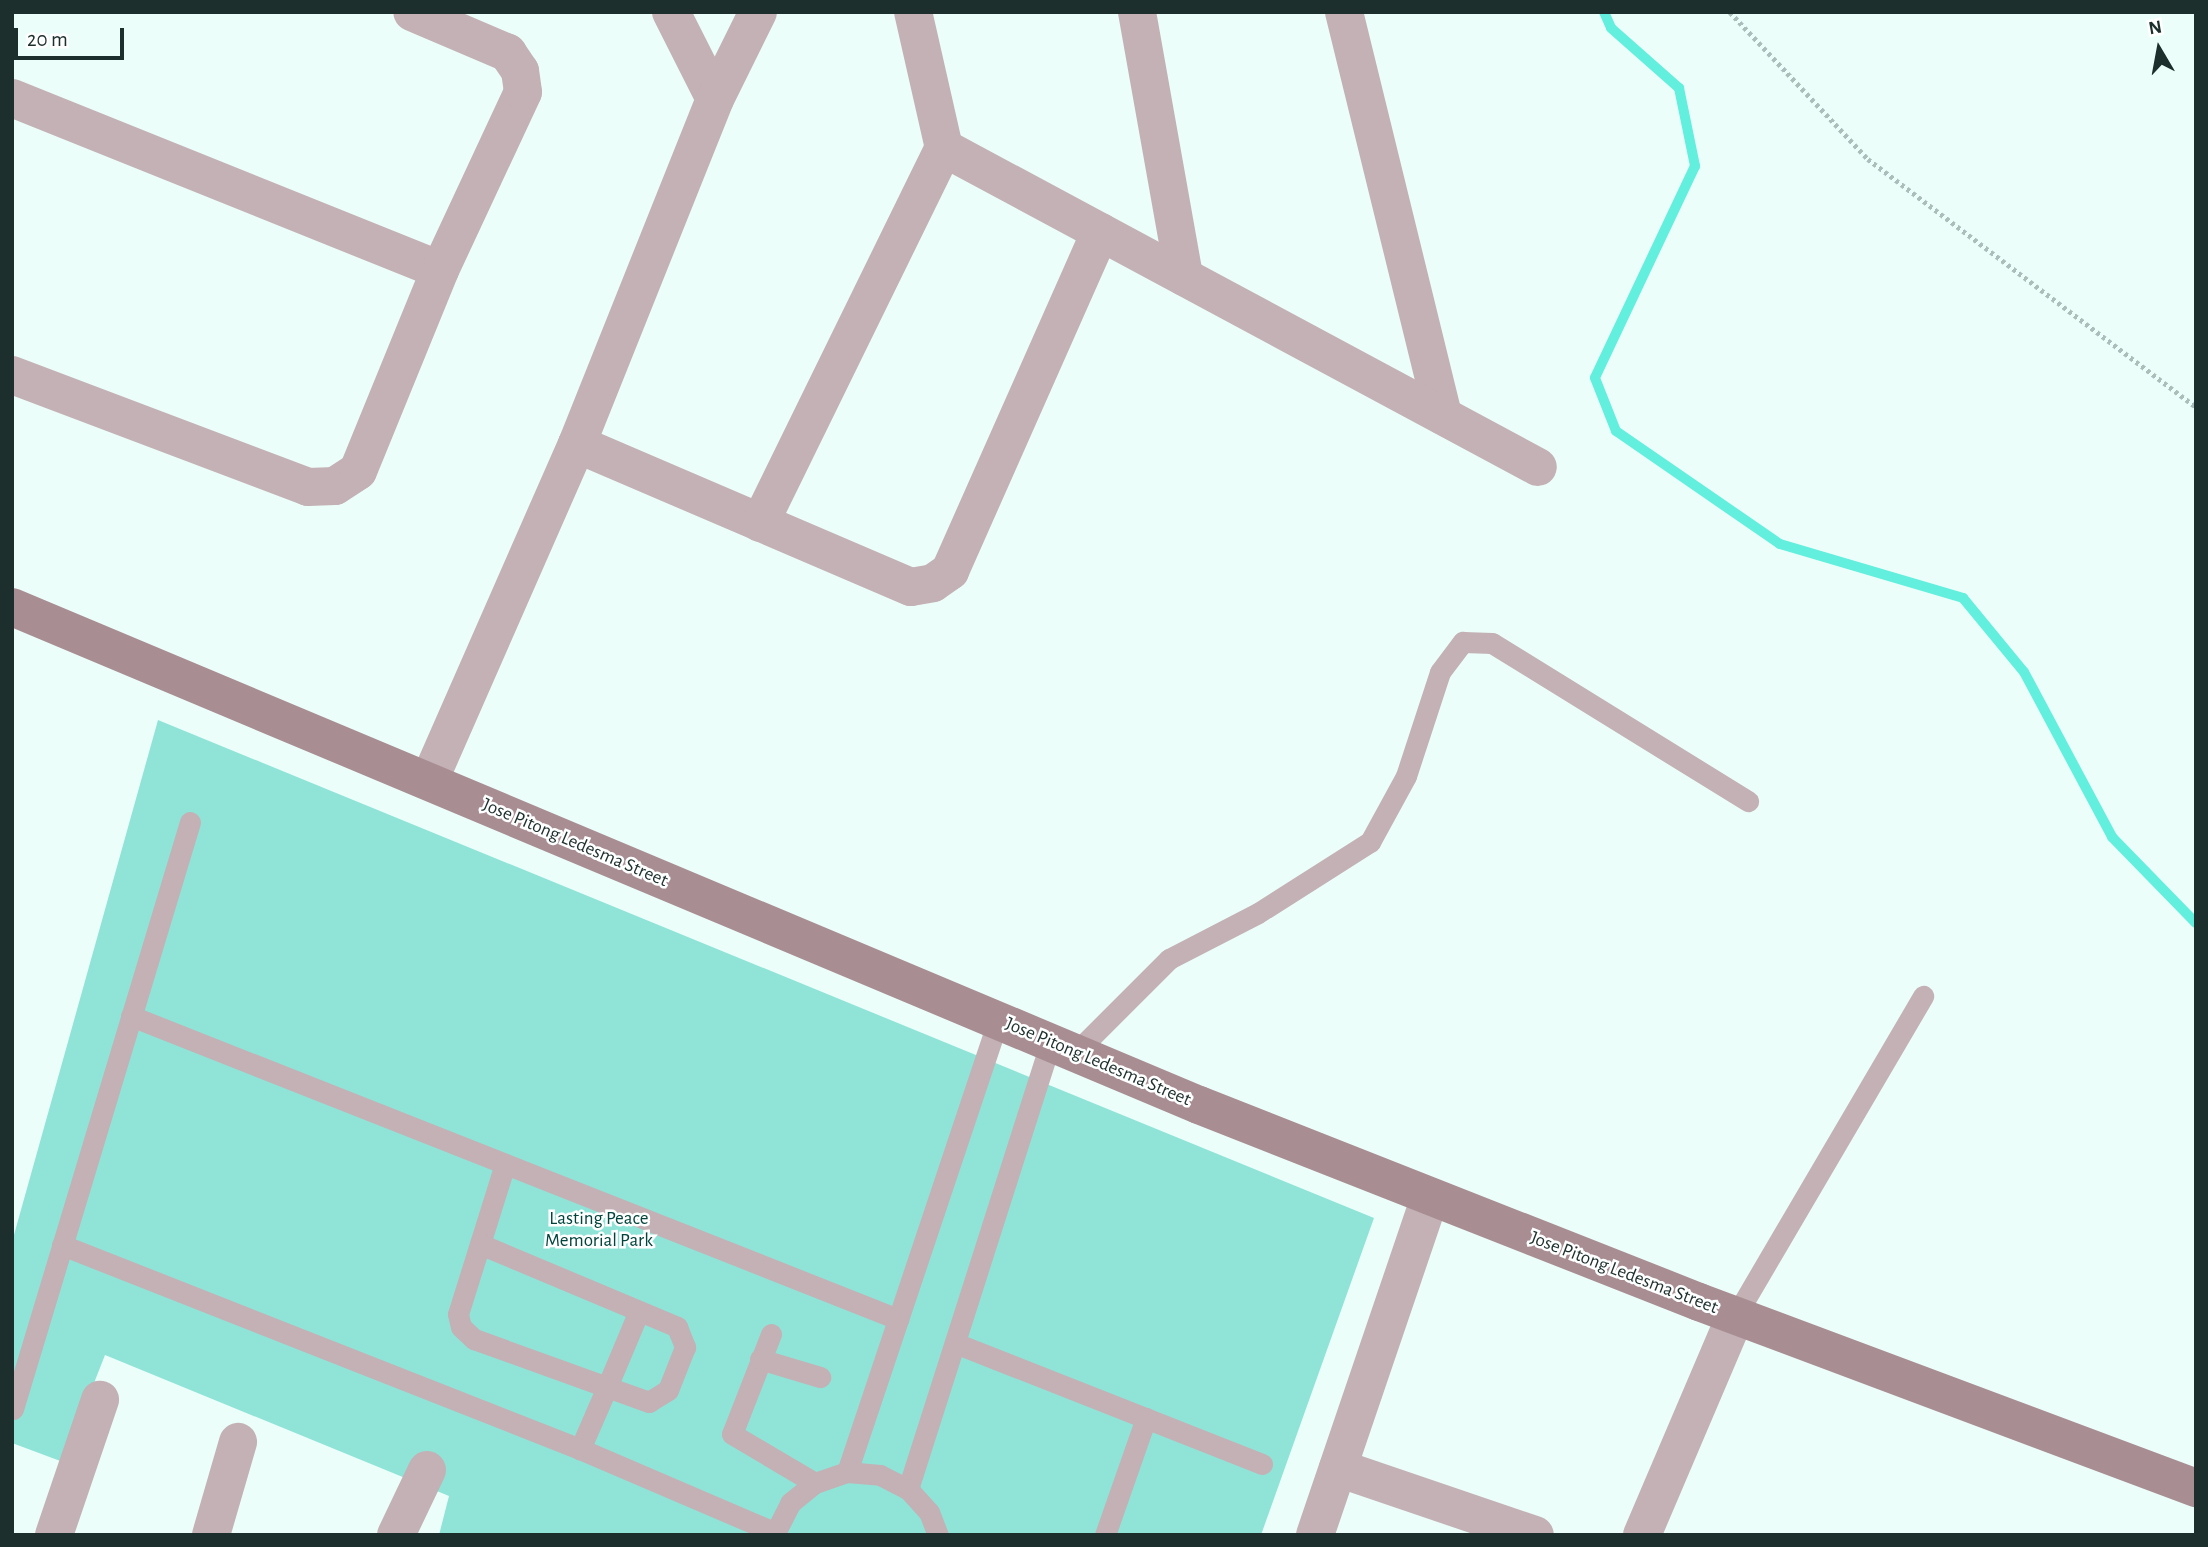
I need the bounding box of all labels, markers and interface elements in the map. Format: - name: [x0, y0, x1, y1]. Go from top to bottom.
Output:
- scale bar: [18, 14, 128, 58]
- north arrow: [2124, 14, 2194, 84]
- text: N: [2147, 17, 2163, 38]
- text: 20 m: [27, 29, 68, 50]
- street label: Jose Pitong Ledesma Street: [479, 794, 671, 892]
- street label: Jose Pitong Ledesma Street: [1002, 1013, 1194, 1111]
- park label: Lasting Peace Memorial Park: [545, 1208, 653, 1252]
- street label: Jose Pitong Ledesma Street: [1527, 1227, 1721, 1319]

